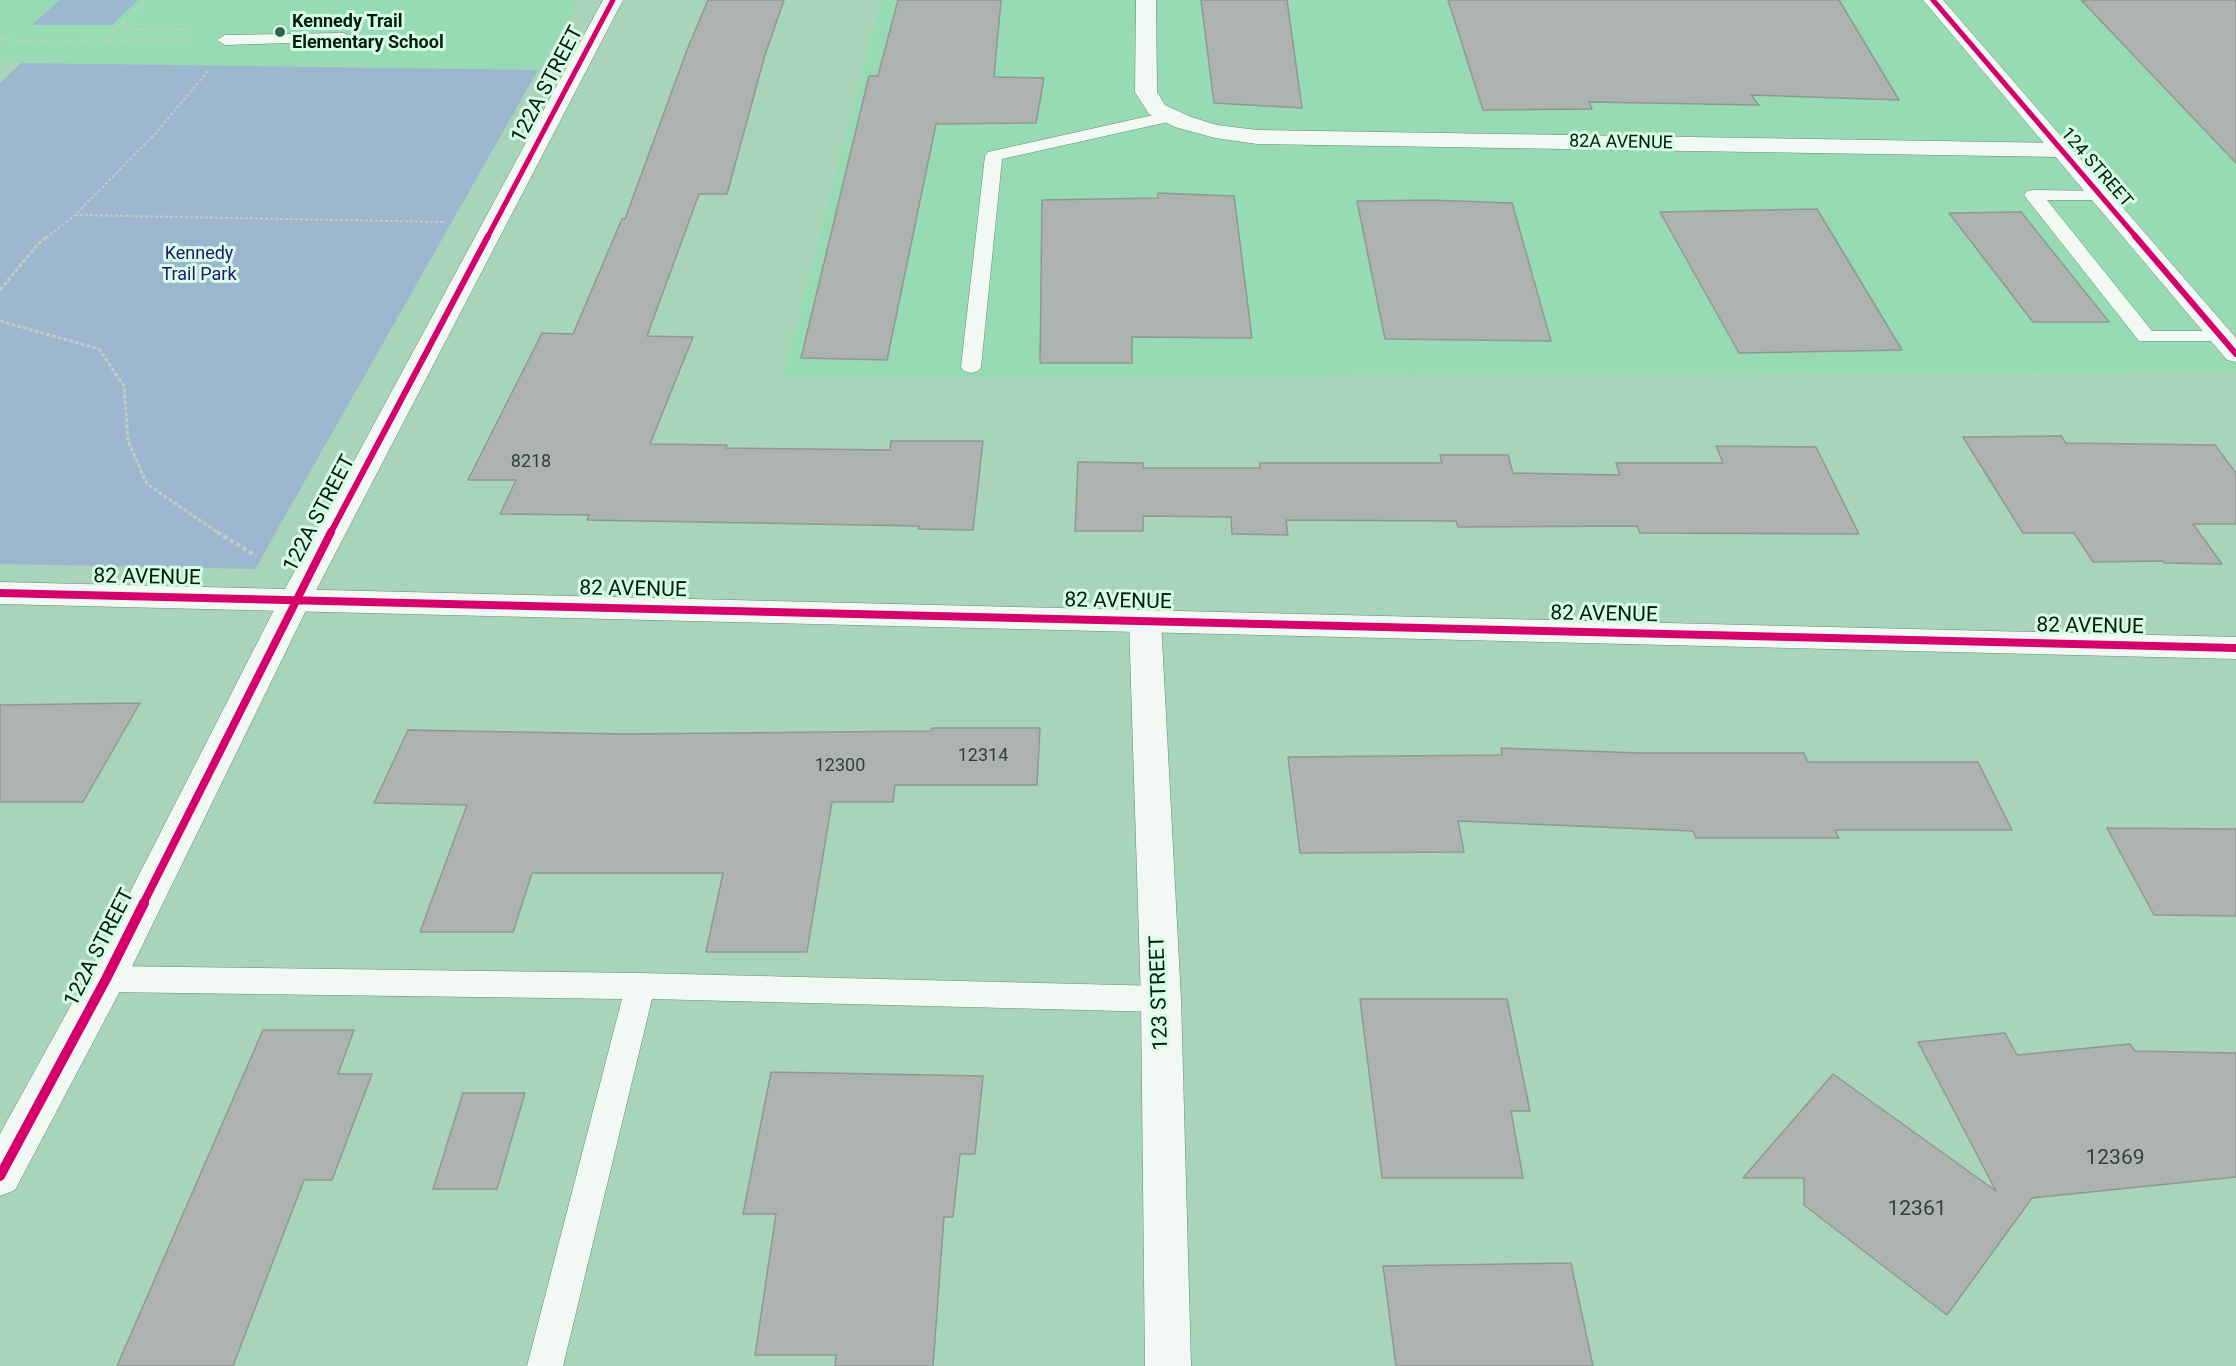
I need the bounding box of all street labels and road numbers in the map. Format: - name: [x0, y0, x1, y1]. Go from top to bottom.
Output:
- street label: 122A STREET: [507, 22, 589, 148]
- street label: 124 STREET: [2055, 124, 2137, 212]
- street label: 82A AVENUE: [1569, 131, 1673, 155]
- street label: 122A STREET: [279, 451, 361, 577]
- street label: 82 AVENUE: [93, 564, 201, 592]
- street label: 82 AVENUE: [579, 576, 687, 604]
- street label: 82 AVENUE: [1064, 588, 1172, 616]
- street label: 82 AVENUE: [1550, 601, 1658, 629]
- street label: 82 AVENUE: [2036, 613, 2144, 641]
- street label: 122A STREET: [60, 885, 140, 1011]
- street label: 123 STREET: [1145, 935, 1175, 1051]

